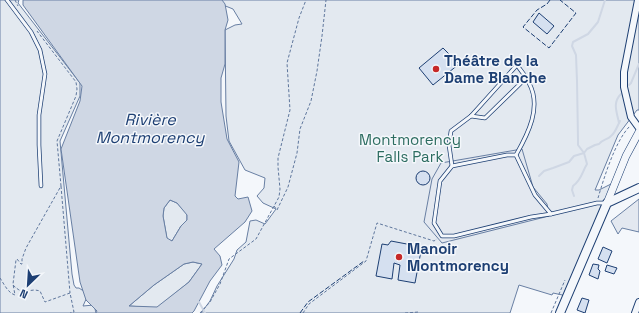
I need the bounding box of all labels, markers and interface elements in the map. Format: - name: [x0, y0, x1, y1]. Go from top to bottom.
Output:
- place label: Théâtre de la Dame Blanche: [444, 51, 547, 87]
- marker: Théâtre de la Dame Blanche: [431, 64, 441, 74]
- water label: Rivière Montmorency: [96, 109, 206, 148]
- park label: Montmorency Falls Park: [359, 130, 461, 166]
- place label: Manoir Montmorency: [407, 239, 509, 275]
- marker: Manoir Montmorency: [394, 252, 404, 262]
- north arrow: [8, 265, 48, 305]
- text: N: [17, 286, 30, 302]

